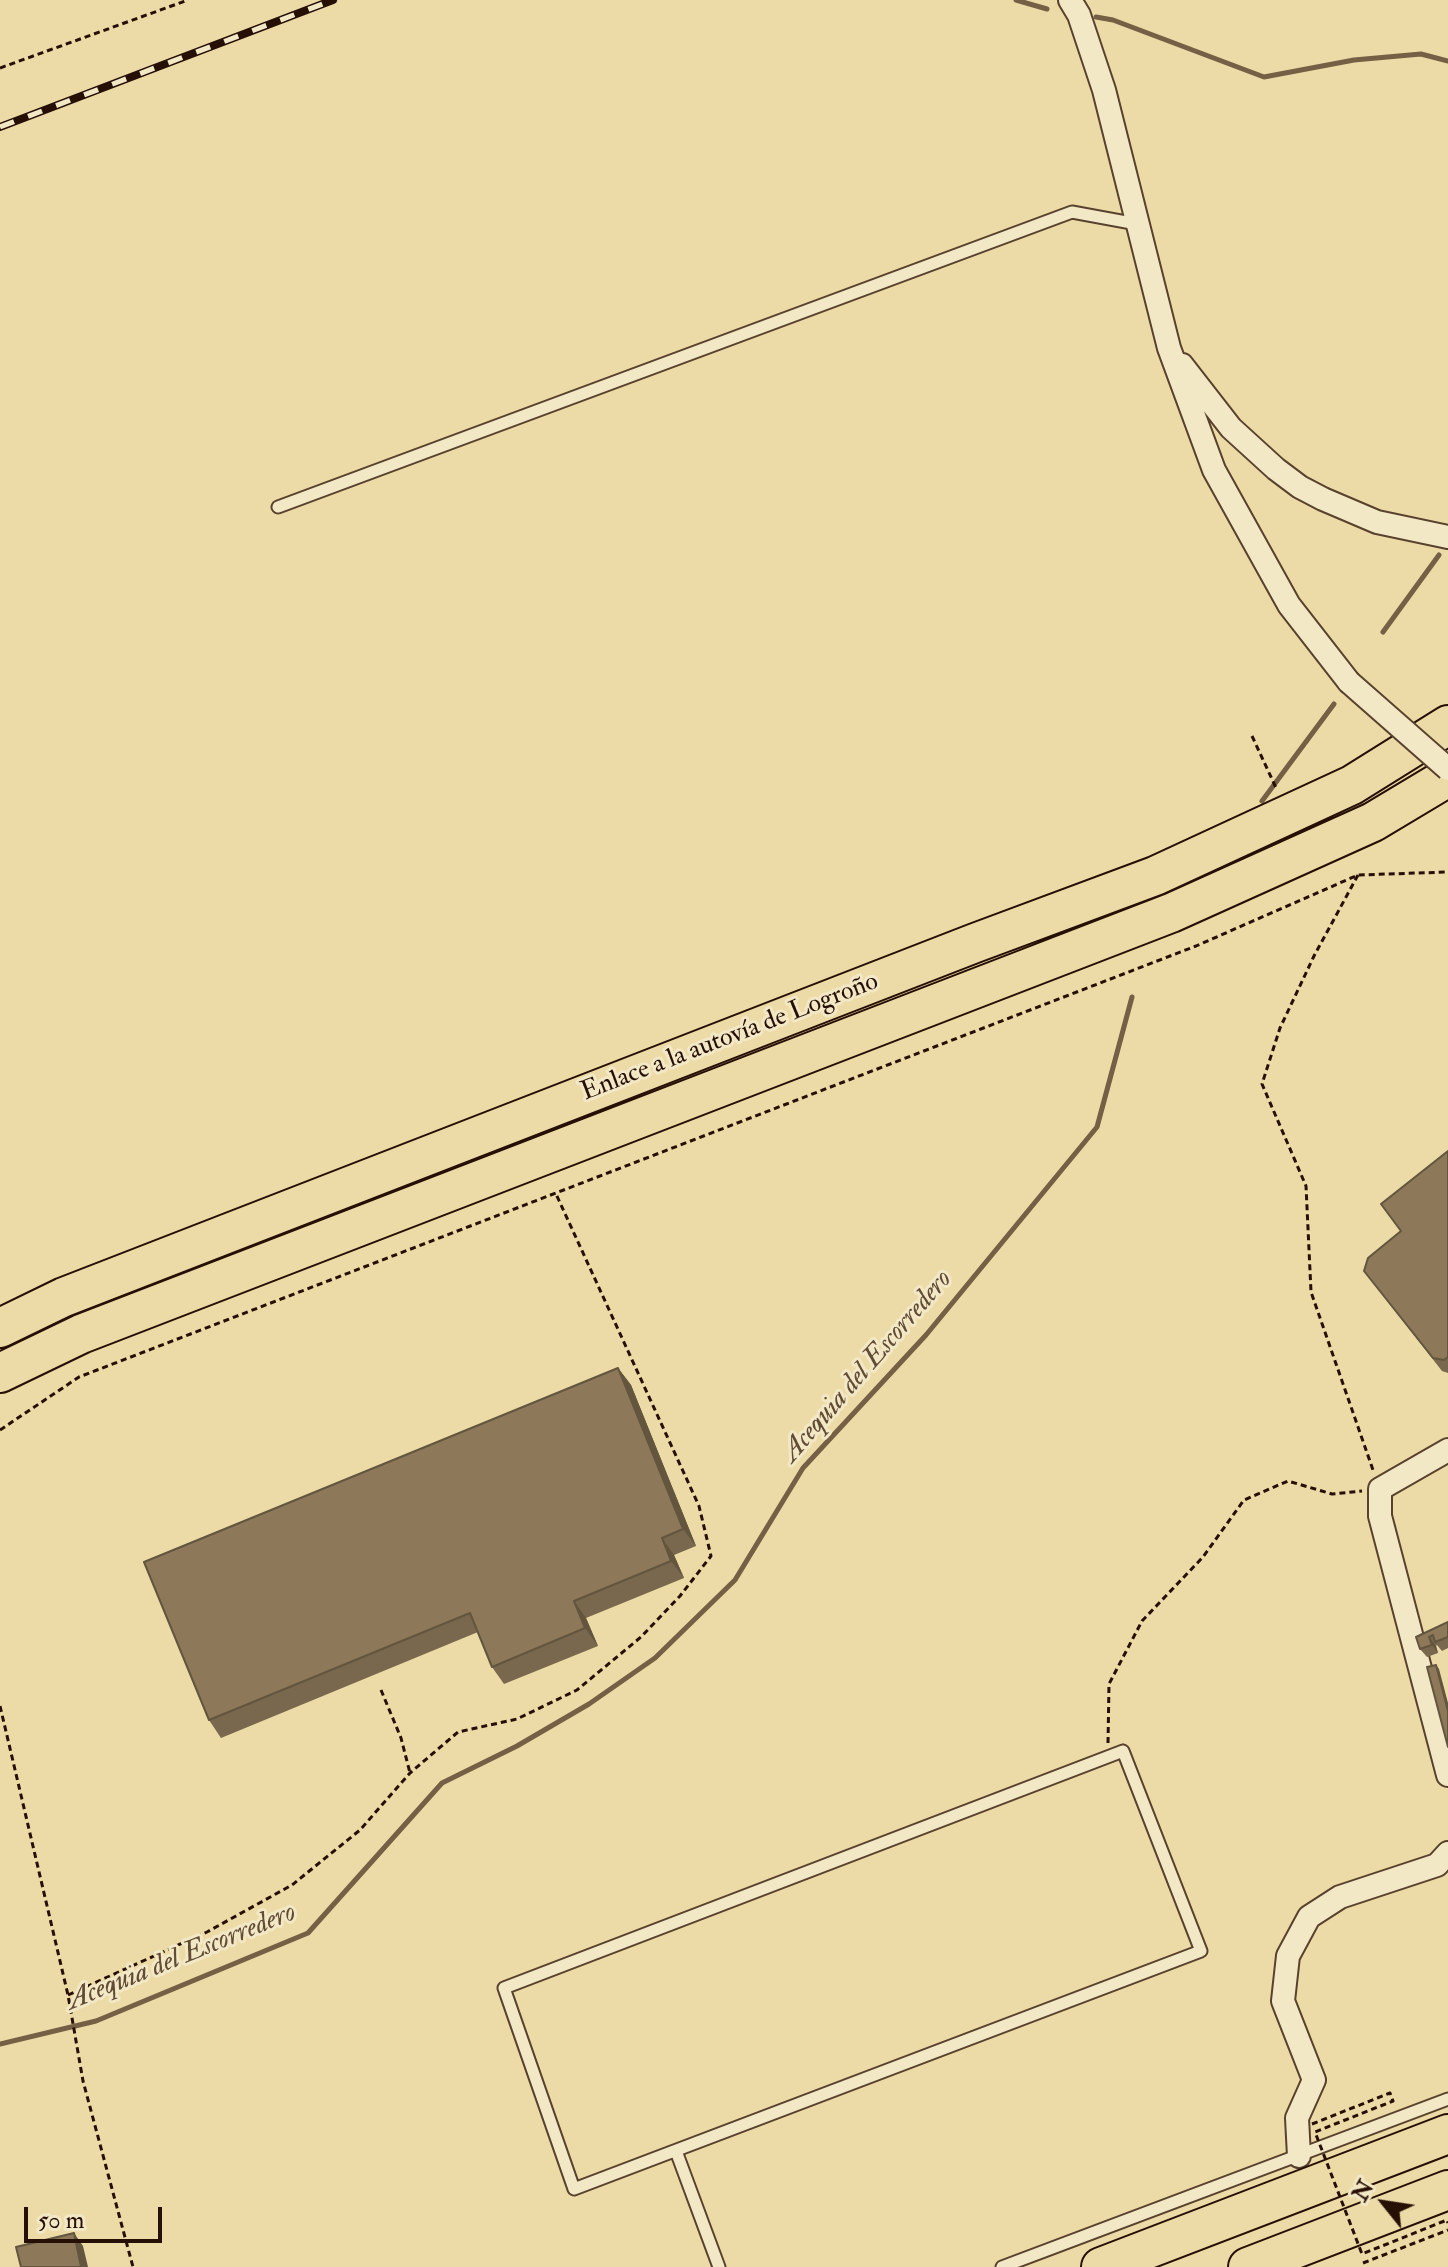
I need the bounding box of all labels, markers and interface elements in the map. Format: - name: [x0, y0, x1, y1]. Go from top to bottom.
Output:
- street label: Enlace a la autovía de Logroño: [577, 967, 883, 1109]
- water label: Acequia del Escorredero: [775, 1264, 961, 1470]
- water label: Acequia del Escorredero: [63, 1897, 301, 2019]
- north arrow: [1344, 2163, 1424, 2243]
- text: N: [1346, 2175, 1380, 2207]
- scale bar: [28, 2191, 166, 2241]
- text: 50 m: [38, 2205, 84, 2236]

